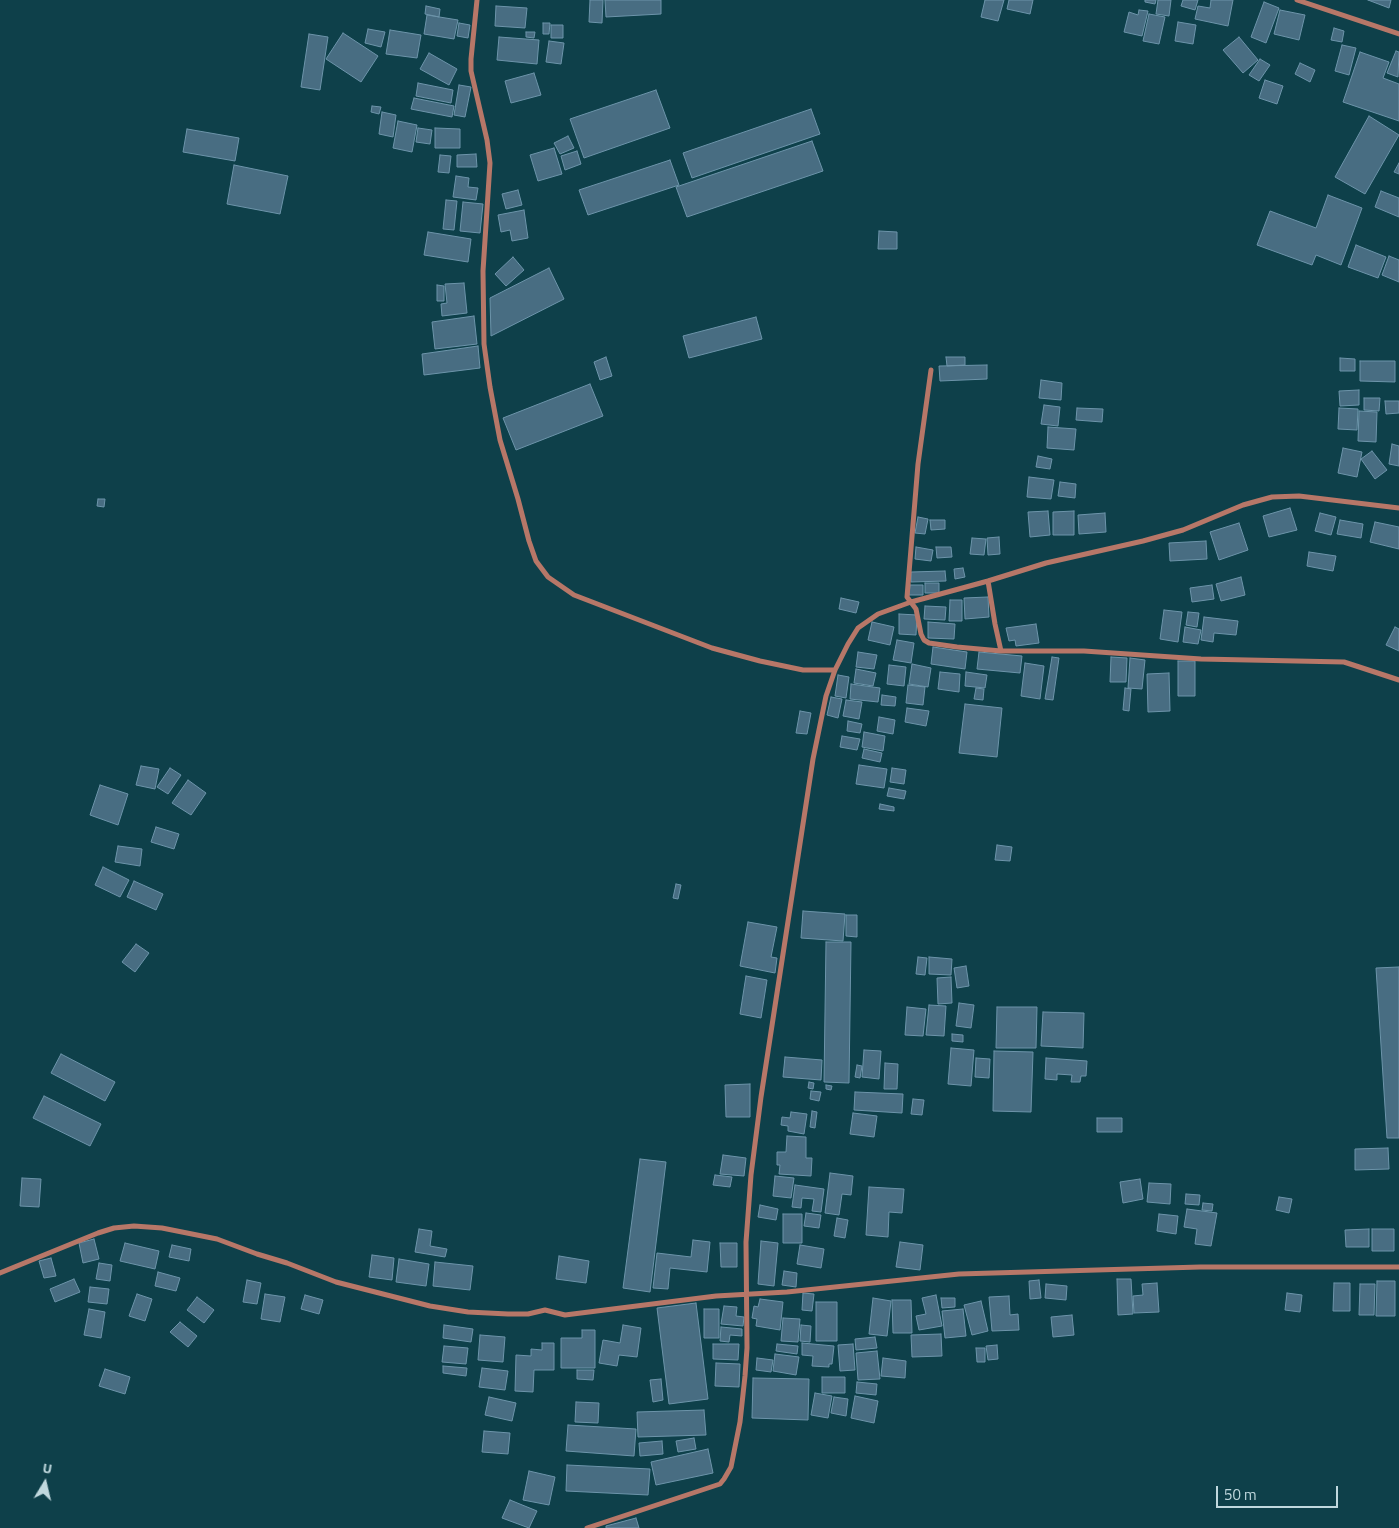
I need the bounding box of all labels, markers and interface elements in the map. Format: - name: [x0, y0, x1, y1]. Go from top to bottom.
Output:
- text: U: [41, 1457, 54, 1479]
- north arrow: [20, 1458, 70, 1508]
- scale bar: [1219, 1476, 1342, 1508]
- text: 50 m: [1224, 1483, 1257, 1506]

